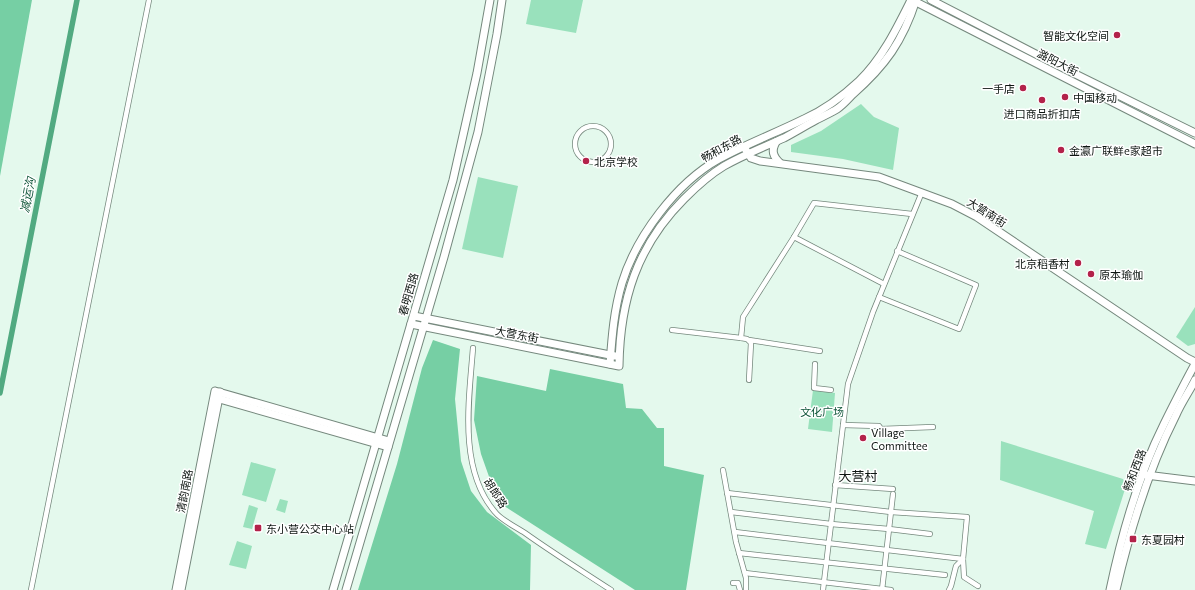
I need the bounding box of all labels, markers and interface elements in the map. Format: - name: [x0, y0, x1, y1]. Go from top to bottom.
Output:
- place label: 智能文化空间: [1043, 29, 1109, 42]
- marker: 智能文化空间: [1112, 30, 1122, 40]
- street label: 潞阳大街: [1035, 46, 1081, 78]
- place label: 一手店: [982, 82, 1015, 95]
- marker: 一手店: [1018, 83, 1028, 93]
- place label: 中国移动: [1073, 91, 1117, 104]
- marker: 中国移动: [1060, 92, 1070, 102]
- marker: 进口商品折扣店: [1037, 95, 1047, 105]
- place label: 进口商品折扣店: [1004, 107, 1081, 120]
- street label: 畅和东路: [699, 132, 743, 164]
- place label: 金瀛广联鲜e家超市: [1069, 144, 1163, 157]
- marker: 金瀛广联鲜e家超市: [1056, 145, 1066, 155]
- place label: 北京学校: [594, 155, 638, 168]
- marker: 北京学校: [581, 156, 591, 166]
- water label: 减运沟: [17, 174, 38, 214]
- street label: 大营南街: [965, 195, 1009, 229]
- place label: 北京稻香村: [1015, 257, 1070, 270]
- marker: 北京稻香村: [1073, 258, 1083, 268]
- place label: 原本瑜伽: [1099, 268, 1143, 281]
- marker: 原本瑜伽: [1086, 269, 1096, 279]
- street label: 春明西路: [396, 271, 420, 317]
- street label: 大营东街: [494, 323, 540, 345]
- park label: 文化广场: [800, 405, 844, 418]
- place label: Village Committee: [871, 426, 928, 452]
- marker: Village Committee: [858, 433, 868, 443]
- street label: 畅和西路: [1120, 447, 1148, 493]
- street label: 清韵南路: [173, 468, 195, 514]
- district label: 大营村: [838, 468, 878, 484]
- street label: 胡郎路: [482, 476, 510, 510]
- place label: 东小营公交中心站: [266, 522, 354, 535]
- marker: 东小营公交中心站: [253, 523, 263, 533]
- place label: 东夏园村: [1141, 533, 1185, 546]
- marker: 东夏园村: [1128, 534, 1138, 544]

